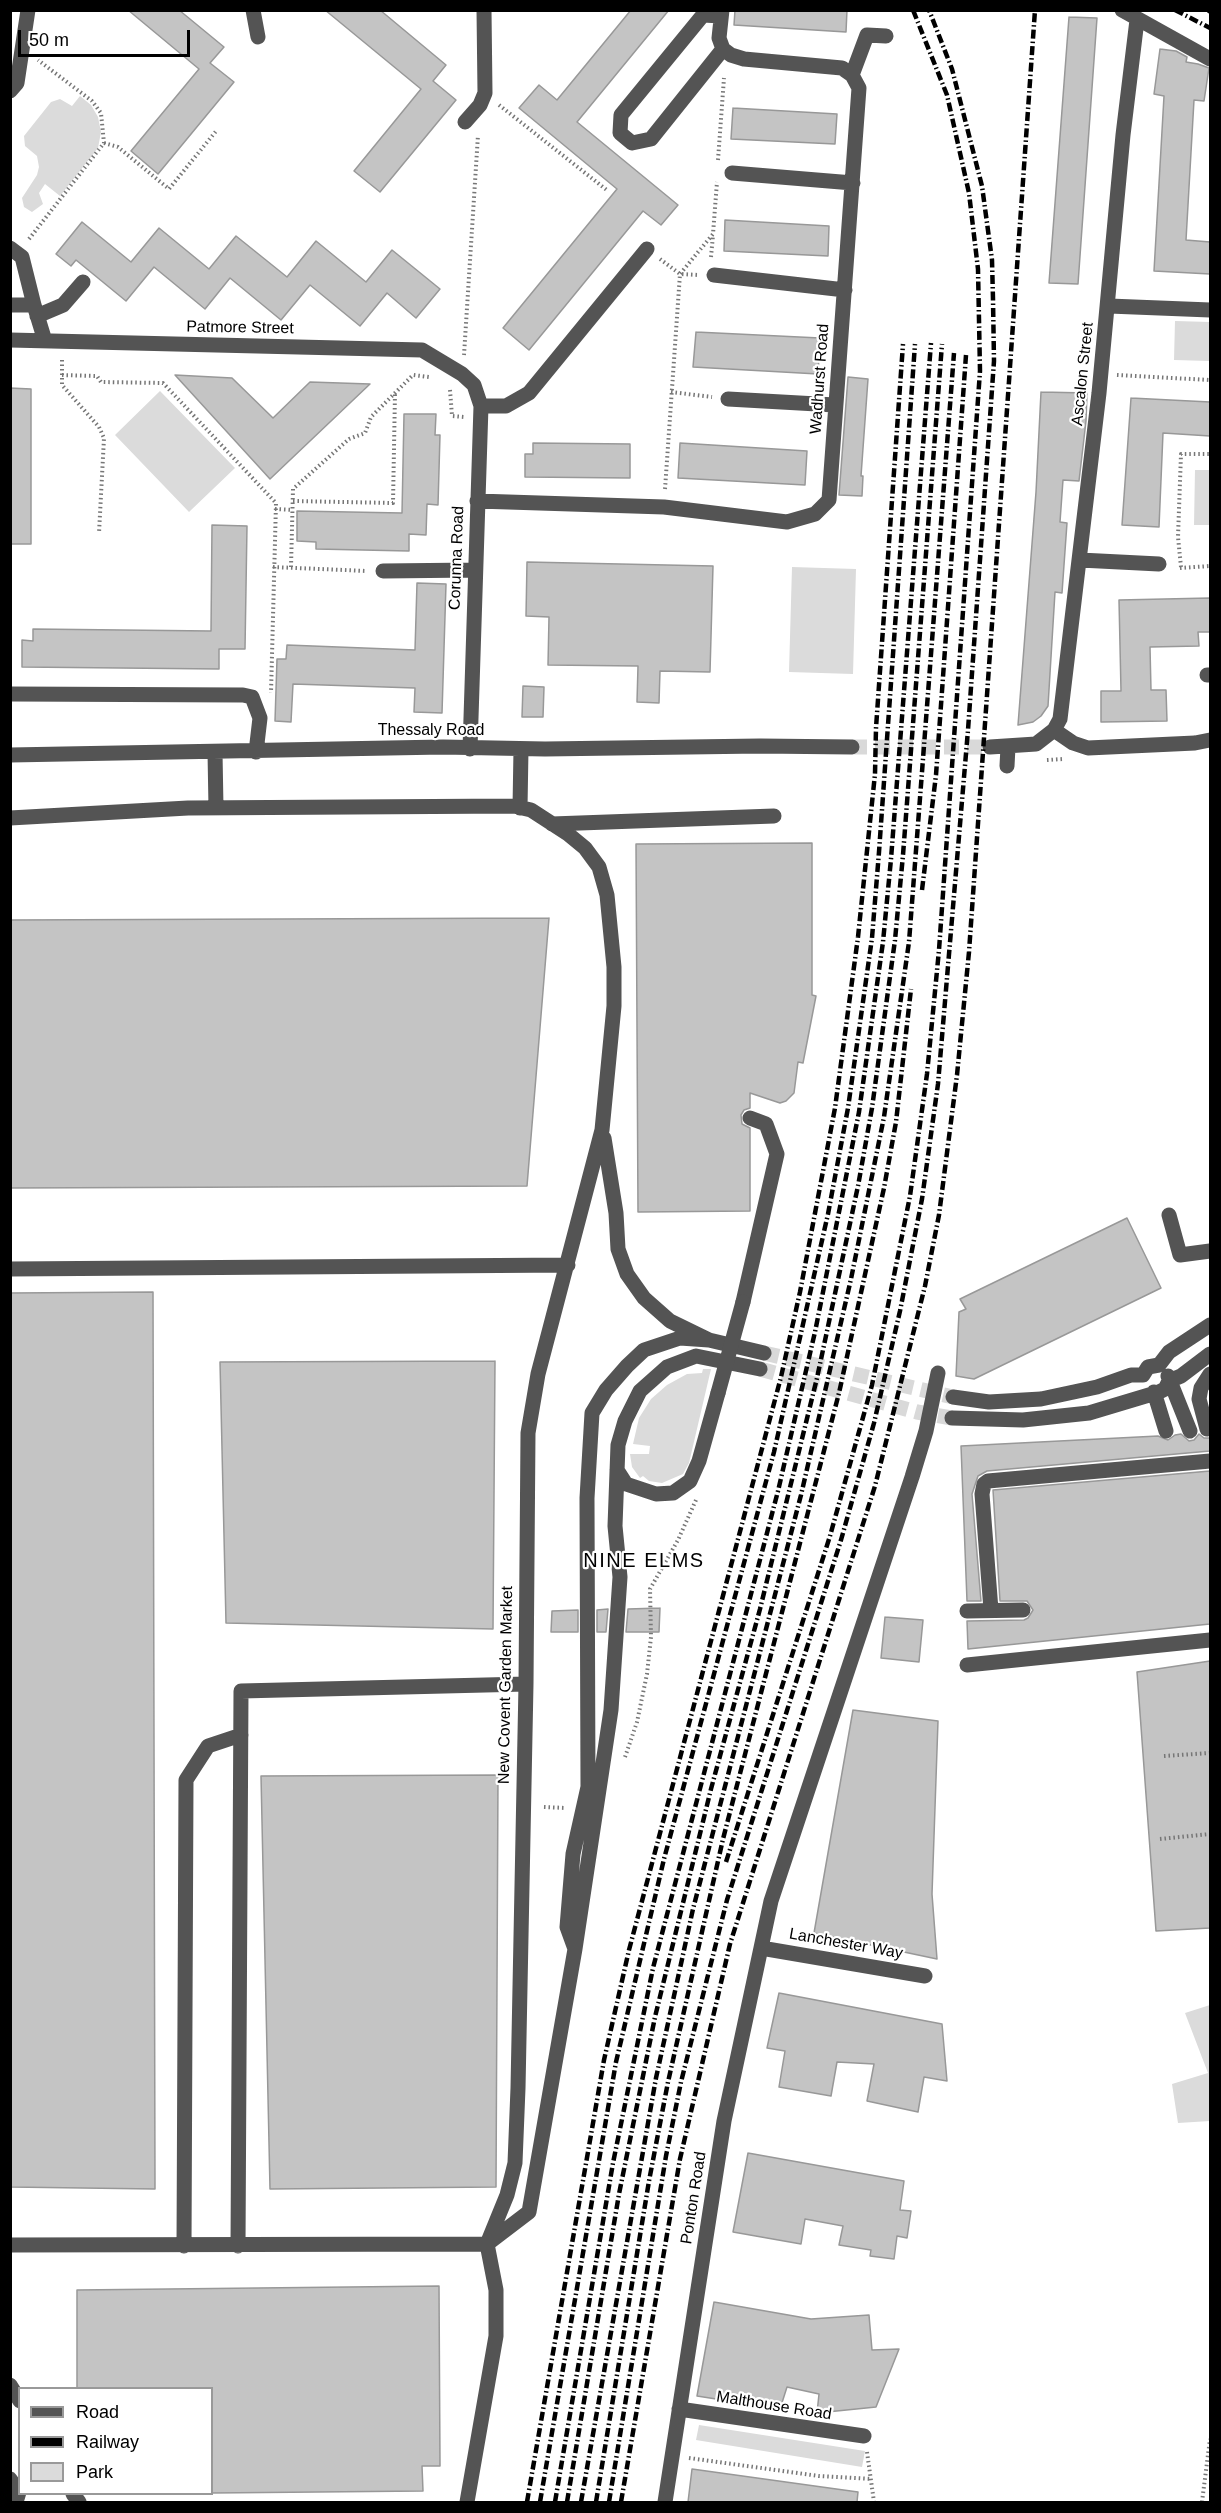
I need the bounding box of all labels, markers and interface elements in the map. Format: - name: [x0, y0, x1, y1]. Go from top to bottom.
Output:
- scale bar: [21, 18, 194, 56]
- text: 50 m: [29, 30, 69, 50]
- street label: Patmore Street: [186, 317, 294, 339]
- street label: Ascalon Street: [1068, 321, 1098, 427]
- street label: Wadhurst Road: [807, 323, 833, 435]
- street label: Corunna Road: [446, 506, 468, 610]
- street label: Thessaly Road: [378, 721, 484, 741]
- district label: NINE ELMS: [583, 1549, 705, 1573]
- street label: New Covent Garden Market: [495, 1586, 517, 1784]
- street label: Lanchester Way: [788, 1925, 904, 1963]
- street label: Ponton Road: [677, 2150, 711, 2246]
- legend: [18, 2387, 213, 2495]
- street label: Malthouse Road: [715, 2387, 833, 2425]
- text: Road: [76, 2402, 119, 2422]
- text: Railway: [76, 2432, 139, 2452]
- text: Park: [76, 2462, 113, 2482]

